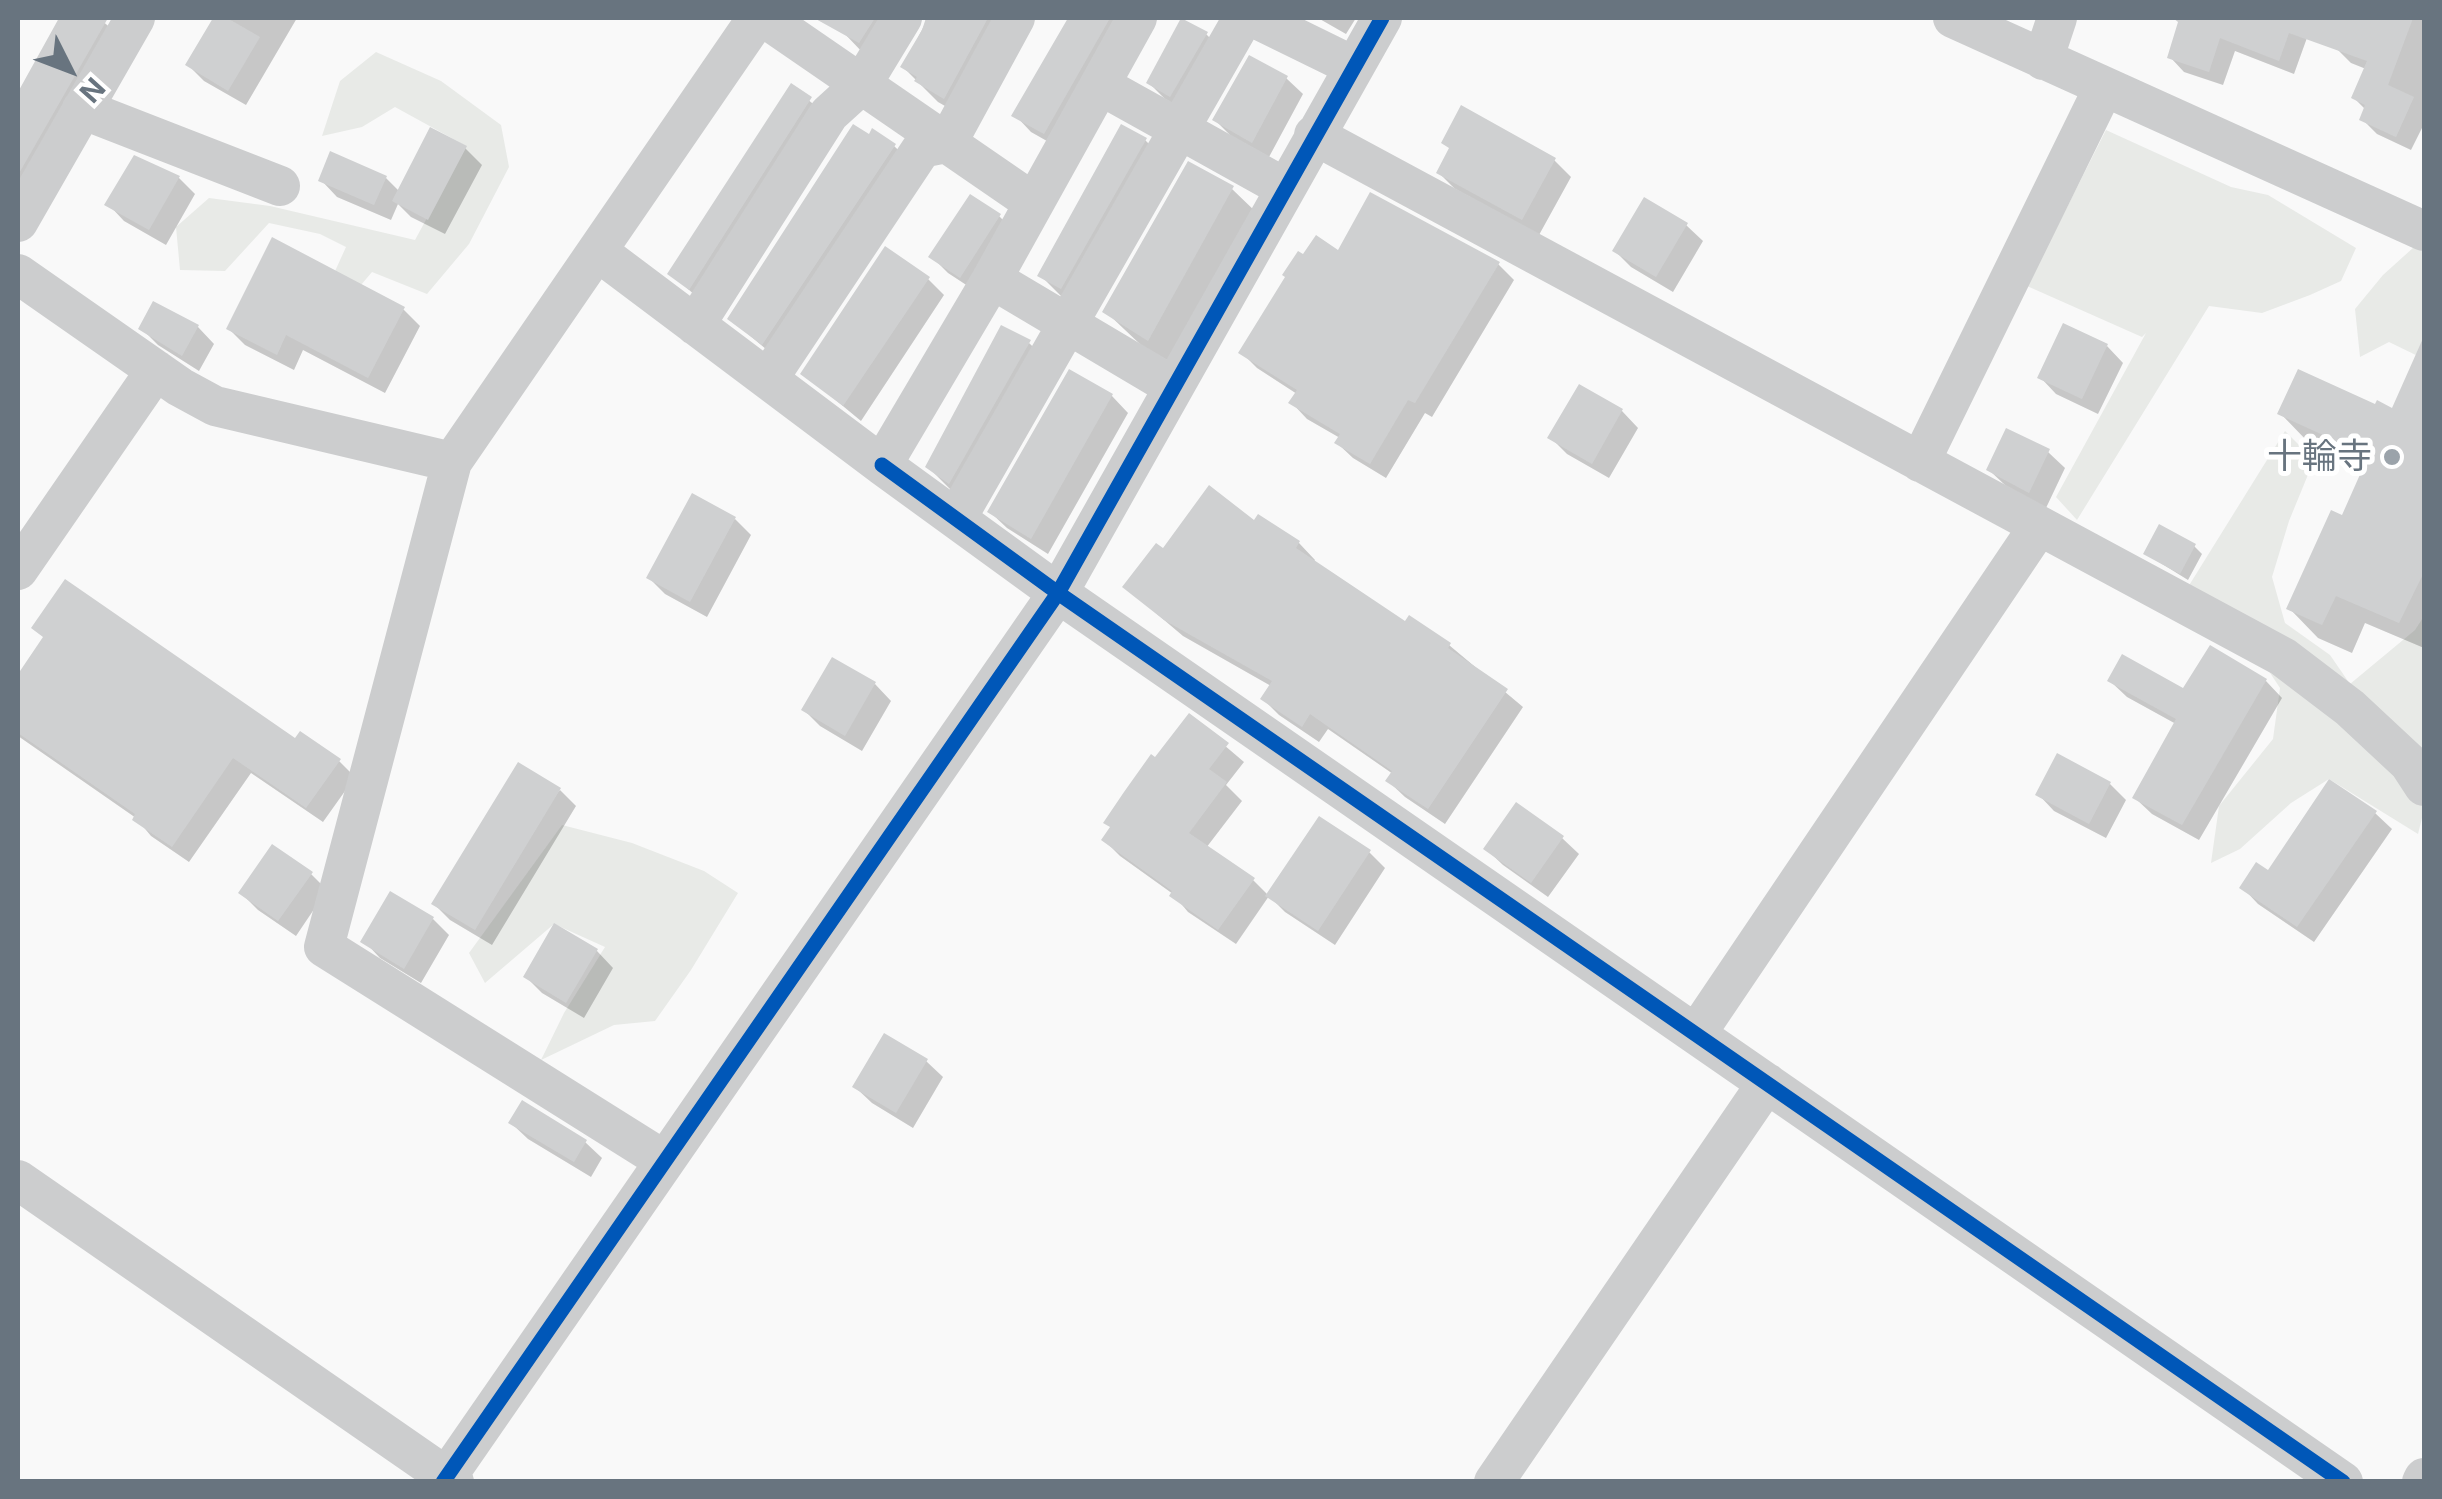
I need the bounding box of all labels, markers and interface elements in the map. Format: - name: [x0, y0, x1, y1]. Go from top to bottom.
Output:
- north arrow: [20, 20, 120, 120]
- text: N: [73, 71, 112, 109]
- place label: 十輪寺: [2267, 436, 2372, 478]
- marker: 十輪寺: [2381, 446, 2403, 468]

